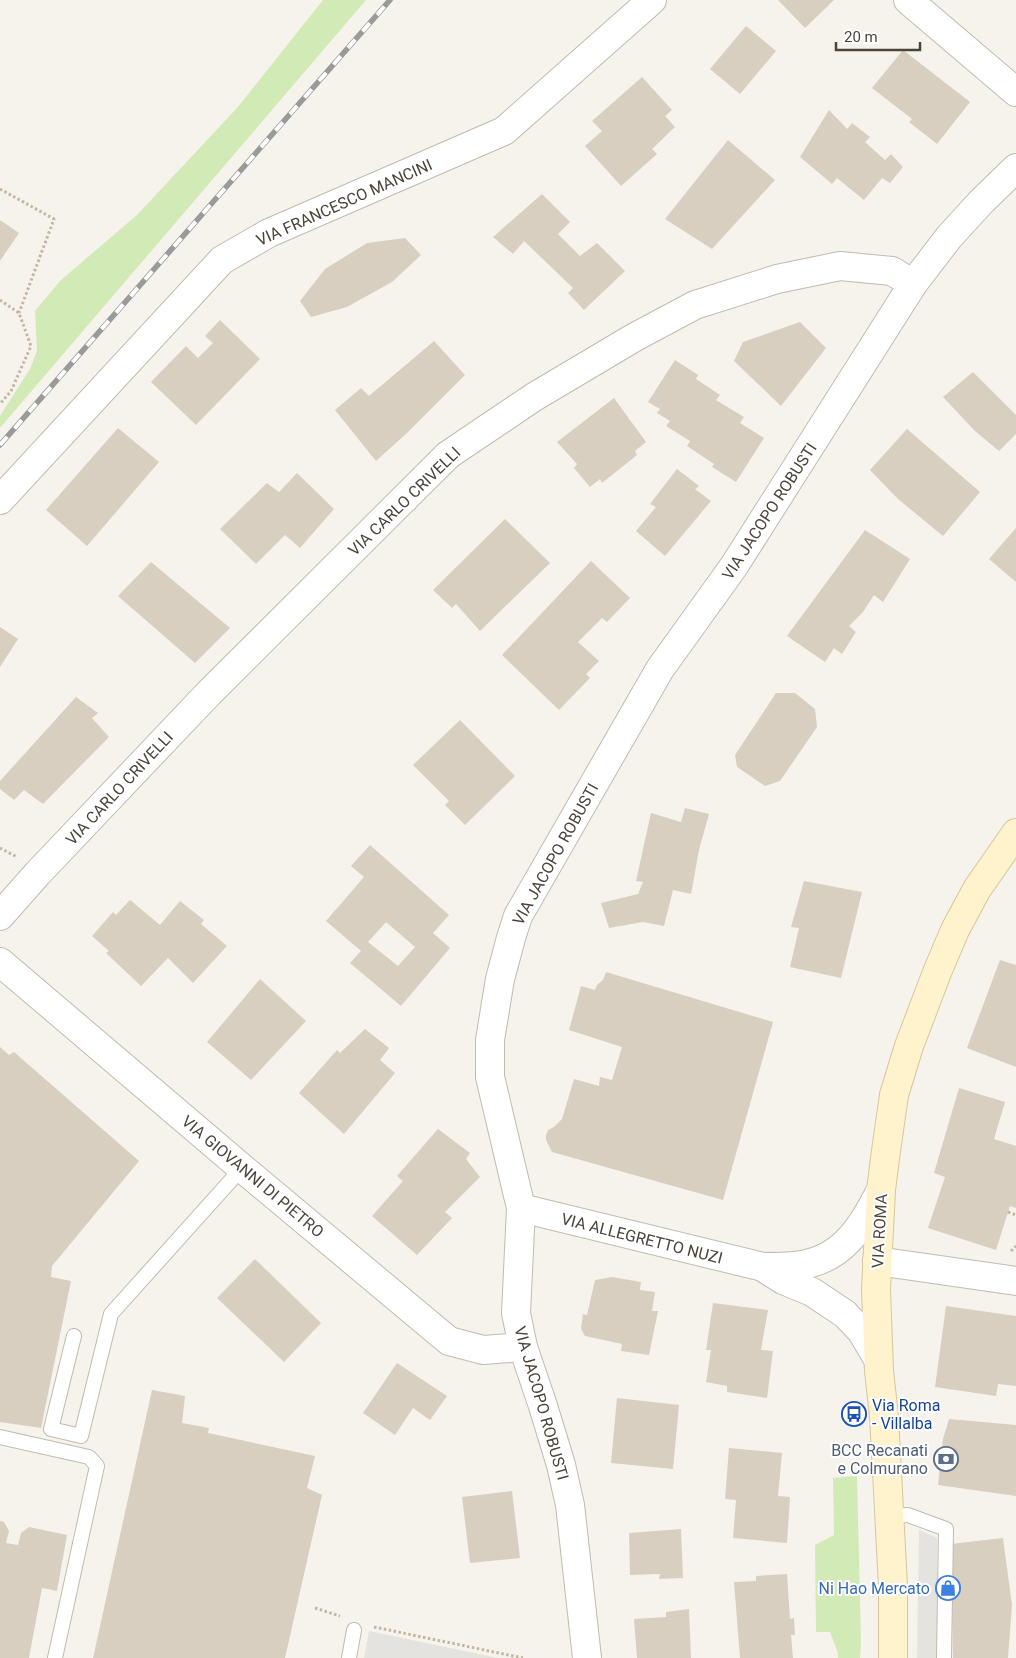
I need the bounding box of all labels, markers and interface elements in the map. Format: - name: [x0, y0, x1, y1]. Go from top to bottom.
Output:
- scale bar: [836, 20, 920, 52]
- text: 20 m: [844, 28, 878, 46]
- street label: VIA FRANCESCO MANCINI: [253, 155, 435, 250]
- street label: VIA JACOPO ROBUSTI: [718, 439, 821, 583]
- street label: VIA CARLO CRIVELLI: [344, 443, 464, 560]
- street label: VIA CARLO CRIVELLI: [62, 728, 177, 849]
- street label: VIA JACOPO ROBUSTI: [509, 780, 602, 928]
- street label: VIA GIOVANNI DI PIETRO: [178, 1111, 327, 1241]
- street label: VIA ROMA: [868, 1193, 891, 1269]
- street label: VIA ALLEGRETTO NUZI: [559, 1209, 724, 1268]
- street label: VIA JACOPO ROBUSTI: [510, 1324, 573, 1482]
- place label: Via Roma - Villalba: [872, 1396, 940, 1433]
- bus stop icon: Via Roma - Villalba: [841, 1401, 867, 1427]
- place label: BCC Recanati e Colmurano: [831, 1441, 928, 1478]
- bank icon: BCC Recanati e Colmurano: [933, 1446, 959, 1472]
- shop icon: Ni Hao Mercato: [935, 1575, 961, 1601]
- place label: Ni Hao Mercato: [819, 1579, 930, 1598]

